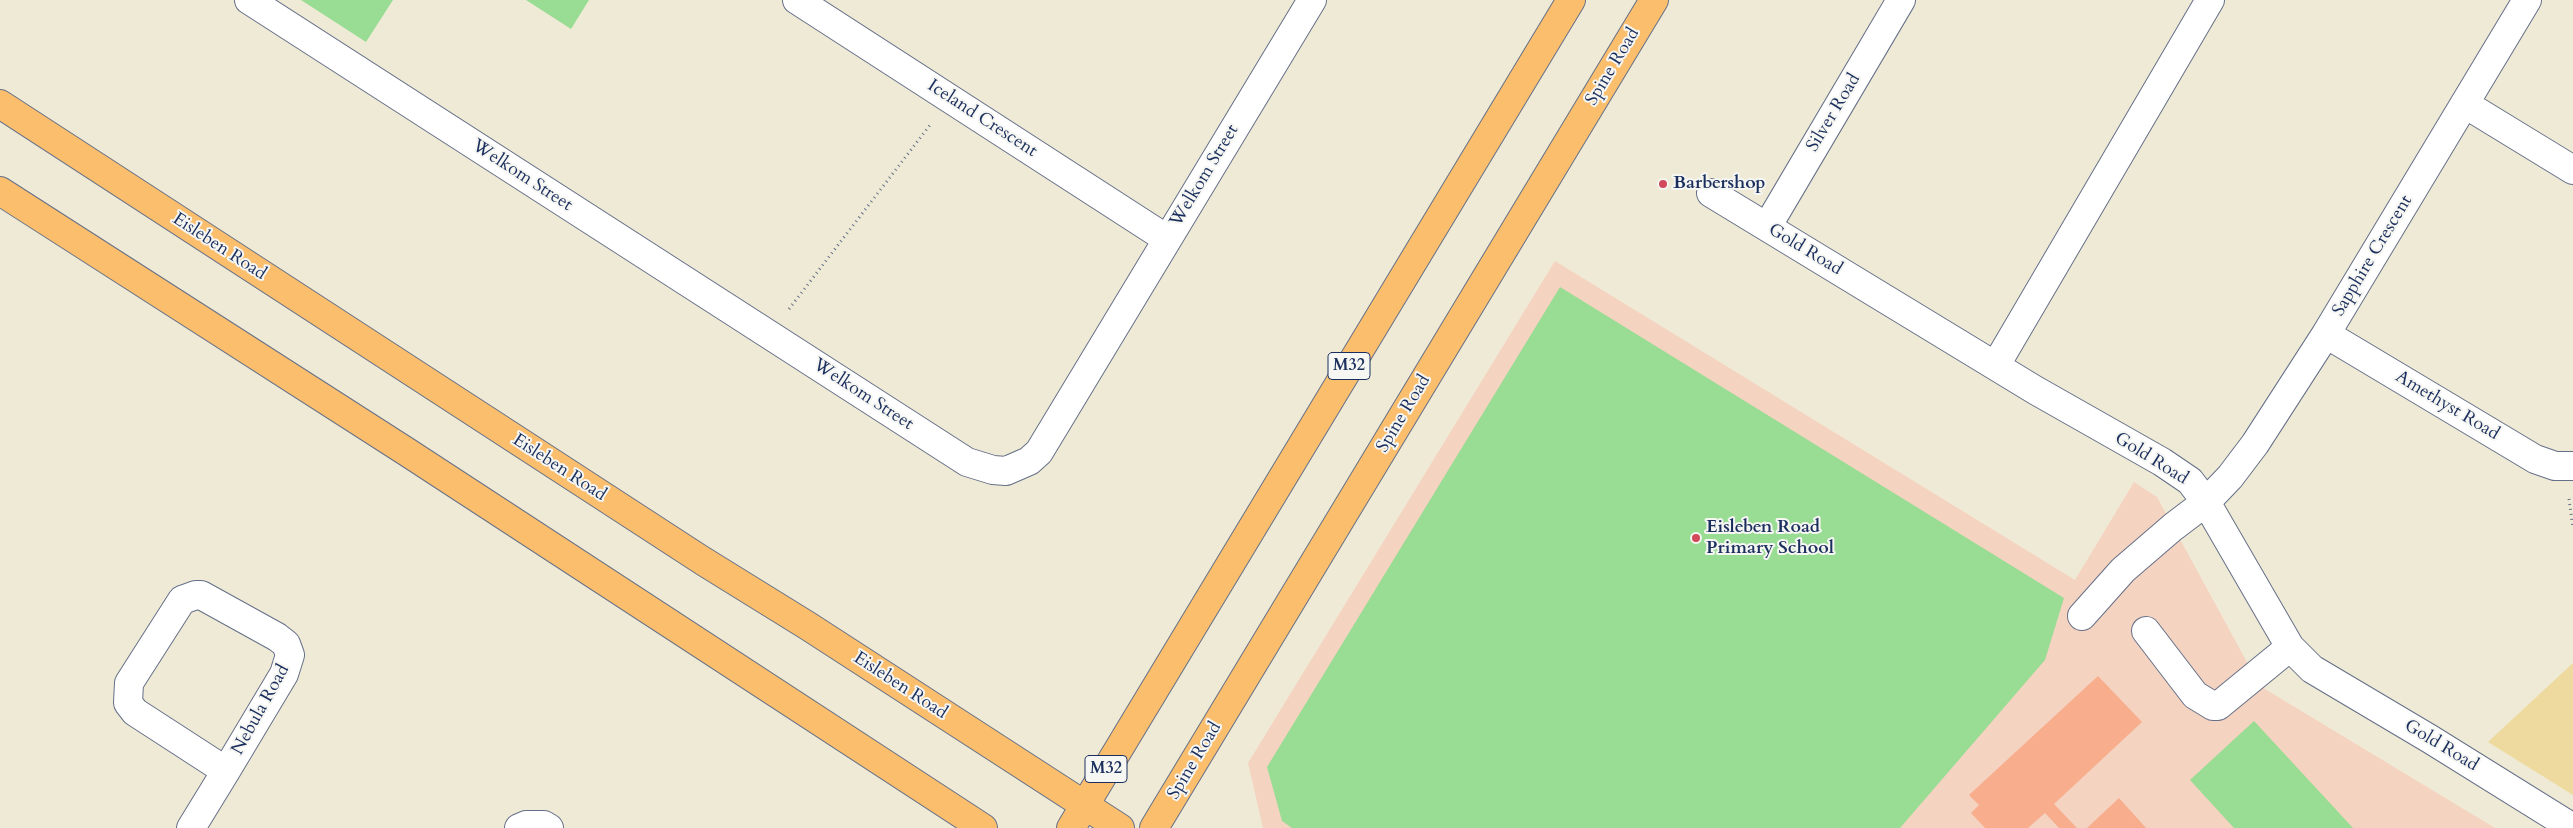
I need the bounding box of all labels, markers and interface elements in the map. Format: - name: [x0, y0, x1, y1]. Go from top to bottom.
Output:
- street label: Spine Road: [1581, 24, 1645, 110]
- street label: Silver Road: [1802, 70, 1866, 156]
- street label: Iceland Crescent: [923, 76, 1041, 162]
- street label: Welkom Street: [1166, 121, 1244, 231]
- street label: Welkom Street: [468, 136, 576, 216]
- place label: Barbershop: [1673, 173, 1766, 195]
- marker: Barbershop: [1657, 178, 1669, 190]
- street label: Sapphire Crescent: [2328, 192, 2418, 320]
- street label: Eisleben Road: [168, 209, 270, 285]
- street label: Gold Road: [1764, 219, 1846, 281]
- road number: M32: [1328, 352, 1370, 380]
- street label: Welkom Street: [809, 355, 917, 435]
- street label: Amethyst Road: [2391, 367, 2503, 445]
- street label: Spine Road: [1372, 371, 1436, 457]
- street label: Gold Road: [2110, 428, 2192, 490]
- street label: Eisleben Road: [508, 430, 610, 506]
- place label: Eisleben Road Primary School: [1706, 517, 1834, 560]
- marker: Eisleben Road Primary School: [1690, 532, 1702, 544]
- street label: Eisleben Road: [849, 648, 951, 724]
- street label: Nebula Road: [227, 661, 295, 759]
- street label: Gold Road: [2400, 715, 2482, 777]
- street label: Spine Road: [1163, 718, 1227, 804]
- road number: M32: [1085, 756, 1127, 782]

